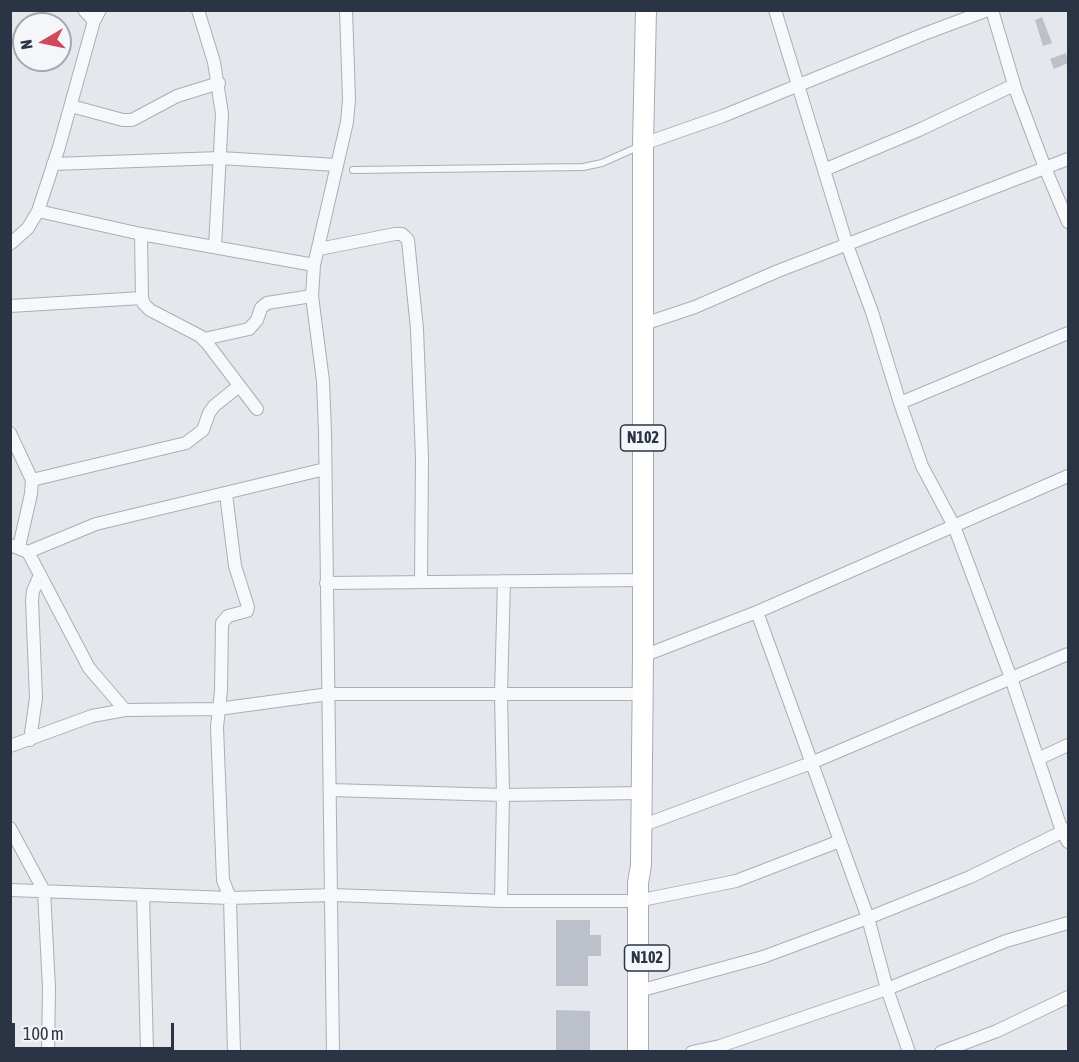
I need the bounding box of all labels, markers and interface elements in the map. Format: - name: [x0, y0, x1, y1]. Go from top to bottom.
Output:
- north arrow: [12, 12, 72, 72]
- text: N: [17, 38, 36, 51]
- road number: N102: [620, 425, 666, 451]
- road number: N102: [624, 945, 670, 971]
- scale bar: [15, 1011, 177, 1049]
- text: 100 m: [23, 1023, 64, 1044]

